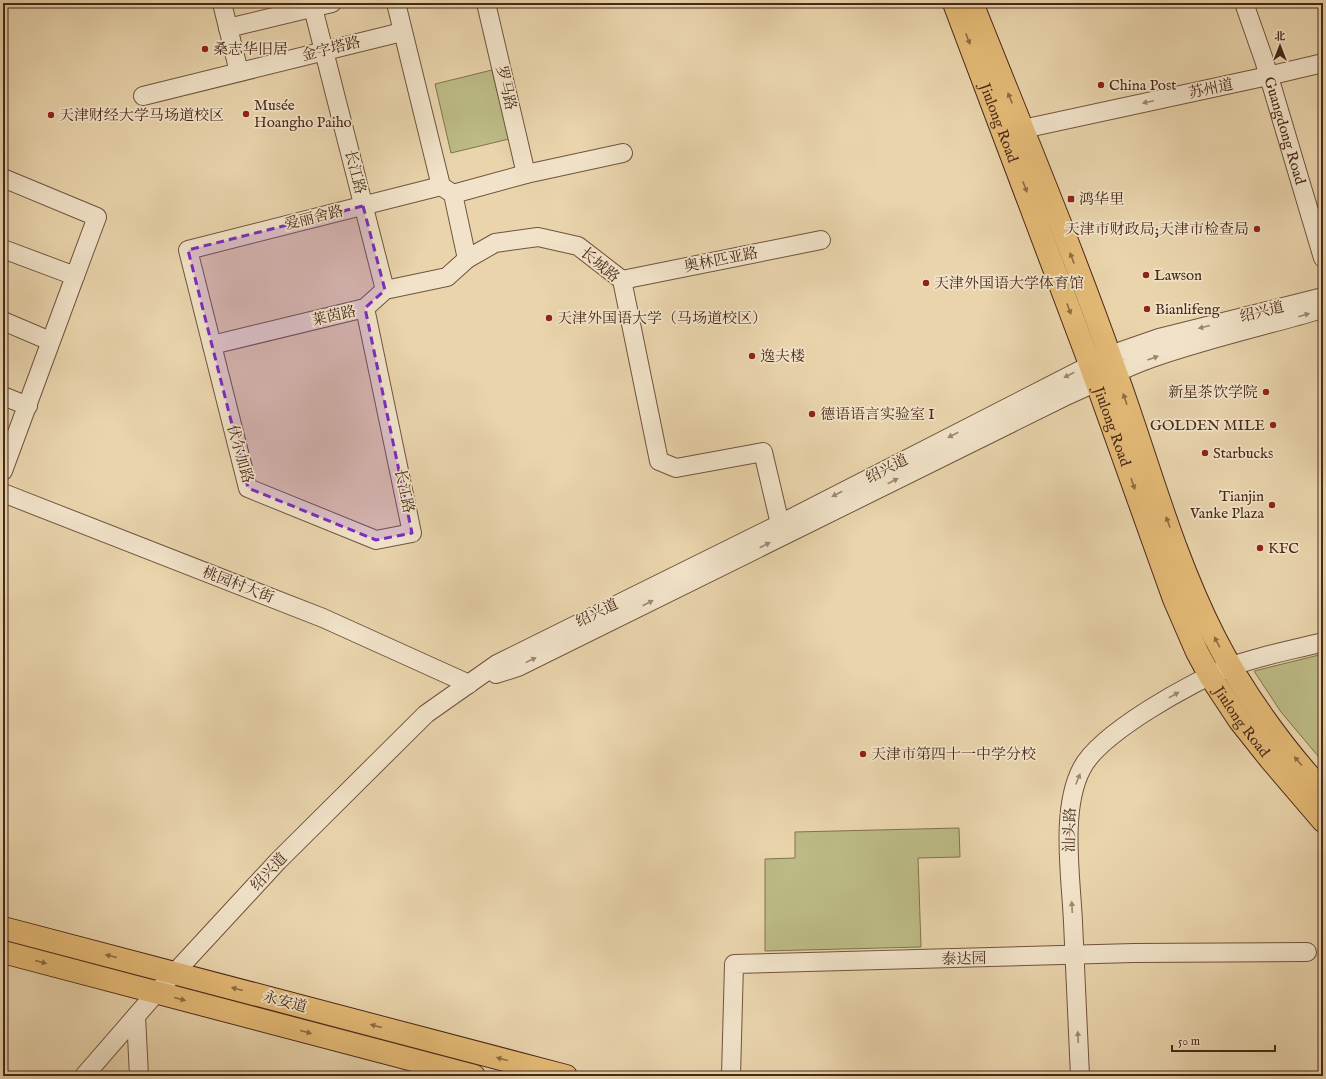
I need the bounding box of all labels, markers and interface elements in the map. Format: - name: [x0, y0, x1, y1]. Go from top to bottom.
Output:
- north arrow: [1260, 26, 1300, 66]
- text: 北: [1275, 30, 1286, 44]
- street label: 金字塔路: [300, 33, 362, 65]
- one-way arrow: [965, 34, 971, 46]
- place label: 桑志华旧居: [213, 40, 288, 59]
- marker: 桑志华旧居: [200, 44, 210, 54]
- street label: 罗马路: [492, 64, 520, 112]
- street label: Guangdong Road: [1260, 74, 1310, 188]
- street label: 苏州道: [1187, 75, 1235, 103]
- place label: China Post: [1109, 76, 1176, 95]
- street label: Jiulong Road: [975, 79, 1023, 166]
- marker: China Post: [1096, 80, 1106, 90]
- one-way arrow: [1007, 92, 1013, 103]
- place label: Musée Hoangho Paiho: [254, 96, 352, 132]
- one-way arrow: [1142, 100, 1155, 106]
- place label: 天津财经大学马场道校区: [59, 106, 224, 125]
- marker: Musée Hoangho Paiho: [241, 109, 251, 119]
- marker: 天津财经大学马场道校区: [46, 110, 56, 120]
- street label: 长江路: [340, 148, 370, 196]
- one-way arrow: [1022, 181, 1028, 193]
- place label: 鸿华里: [1079, 190, 1124, 209]
- marker: 鸿华里: [1066, 194, 1076, 204]
- street label: 爱丽舍路: [283, 202, 345, 234]
- place label: 天津市财政局;天津市检查局: [1065, 220, 1249, 239]
- marker: 天津市财政局;天津市检查局: [1252, 224, 1262, 234]
- street label: 长城路: [577, 243, 623, 287]
- street label: 奥林匹亚路: [682, 244, 760, 276]
- one-way arrow: [1069, 252, 1075, 264]
- place label: Lawson: [1154, 266, 1202, 285]
- marker: Lawson: [1141, 270, 1151, 280]
- place label: 天津外国语大学体育馆: [934, 274, 1084, 293]
- marker: 天津外国语大学体育馆: [921, 278, 931, 288]
- street label: 绍兴道: [1238, 297, 1286, 327]
- place label: Bianlifeng: [1155, 300, 1221, 319]
- street label: 莱茵路: [310, 302, 358, 330]
- one-way arrow: [1067, 303, 1073, 315]
- marker: Bianlifeng: [1142, 304, 1152, 314]
- place label: 天津外国语大学（马场道校区）: [557, 309, 767, 328]
- one-way arrow: [1298, 311, 1311, 317]
- marker: 天津外国语大学（马场道校区）: [544, 313, 554, 323]
- one-way arrow: [1198, 324, 1210, 330]
- place label: 逸夫楼: [760, 347, 805, 366]
- marker: 逸夫楼: [747, 351, 757, 361]
- one-way arrow: [1147, 355, 1159, 361]
- one-way arrow: [1063, 372, 1074, 379]
- street label: Jiulong Road: [1089, 382, 1136, 470]
- place label: 新星茶饮学院: [1168, 383, 1258, 402]
- marker: 新星茶饮学院: [1261, 387, 1271, 397]
- one-way arrow: [1122, 393, 1128, 405]
- place label: 德语语言实验室 I: [820, 405, 935, 424]
- marker: 德语语言实验室 I: [807, 409, 817, 419]
- place label: GOLDEN MILE: [1150, 416, 1265, 435]
- marker: GOLDEN MILE: [1268, 420, 1278, 430]
- street label: 伏尔加路: [223, 423, 257, 485]
- one-way arrow: [947, 432, 959, 438]
- place label: Starbucks: [1213, 444, 1273, 463]
- marker: Starbucks: [1200, 448, 1210, 458]
- street label: 绍兴道: [863, 450, 911, 488]
- street label: 长江路: [390, 467, 418, 515]
- one-way arrow: [888, 478, 899, 484]
- one-way arrow: [1130, 478, 1136, 490]
- place label: Tianjin Vanke Plaza: [1189, 487, 1265, 523]
- one-way arrow: [832, 491, 843, 498]
- marker: Tianjin Vanke Plaza: [1267, 500, 1277, 510]
- one-way arrow: [1164, 516, 1170, 528]
- place label: KFC: [1268, 539, 1299, 558]
- one-way arrow: [759, 542, 770, 548]
- marker: KFC: [1255, 543, 1265, 553]
- street label: 桃园村大街: [200, 563, 276, 607]
- street label: 绍兴道: [573, 595, 621, 631]
- one-way arrow: [642, 600, 654, 606]
- one-way arrow: [1214, 636, 1221, 648]
- one-way arrow: [526, 657, 537, 663]
- street label: Jiulong Road: [1209, 681, 1275, 762]
- one-way arrow: [1168, 692, 1180, 698]
- place label: 天津市第四十一中学分校: [871, 745, 1036, 764]
- marker: 天津市第四十一中学分校: [858, 749, 868, 759]
- one-way arrow: [1293, 756, 1302, 767]
- one-way arrow: [1075, 772, 1081, 784]
- street label: 汕头路: [1060, 807, 1080, 853]
- street label: 绍兴道: [247, 849, 291, 895]
- one-way arrow: [1069, 900, 1075, 913]
- street label: 泰达园: [941, 949, 987, 969]
- one-way arrow: [105, 953, 117, 959]
- one-way arrow: [34, 960, 47, 966]
- one-way arrow: [231, 986, 243, 992]
- street label: 永安道: [261, 987, 309, 1017]
- one-way arrow: [174, 996, 186, 1002]
- one-way arrow: [370, 1022, 382, 1028]
- scale bar: [1172, 1027, 1275, 1053]
- one-way arrow: [300, 1029, 312, 1035]
- one-way arrow: [1075, 1030, 1081, 1043]
- text: 50 m: [1178, 1034, 1200, 1049]
- one-way arrow: [495, 1056, 507, 1062]

